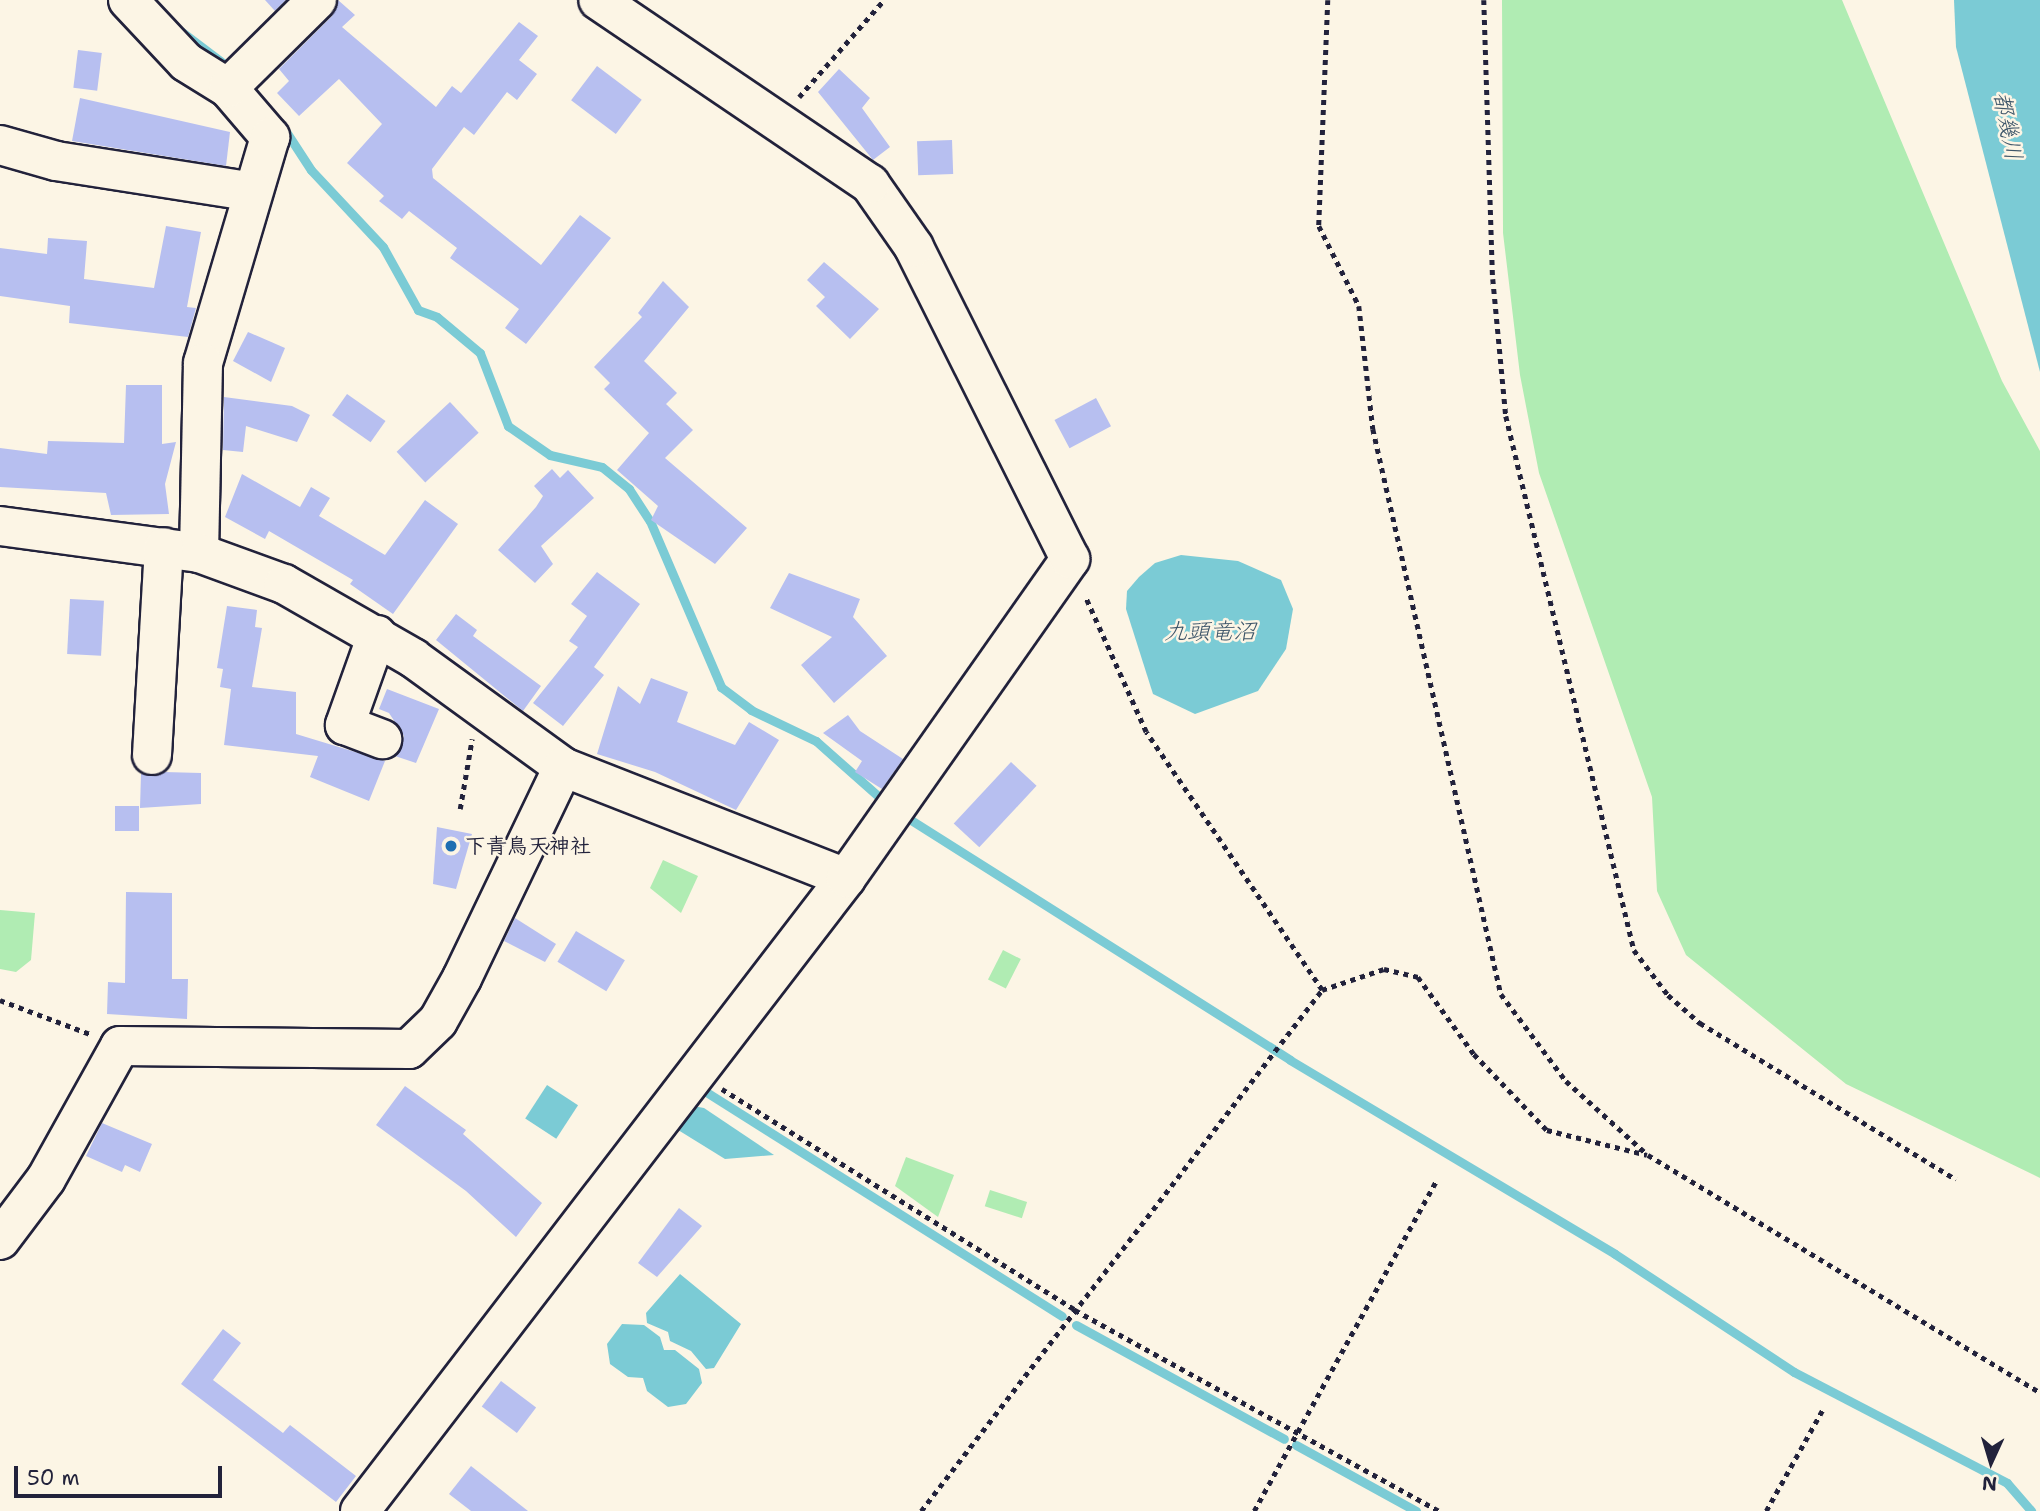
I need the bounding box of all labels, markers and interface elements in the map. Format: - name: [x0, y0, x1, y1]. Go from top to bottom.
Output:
- water label: 都幾川: [1988, 90, 2028, 162]
- water label: 九頭竜沼: [1164, 617, 1256, 645]
- place label: 下青鳥天神社: [465, 833, 591, 859]
- marker: 下青鳥天神社: [443, 838, 459, 854]
- north arrow: [1956, 1427, 2026, 1497]
- scale bar: [18, 1452, 226, 1496]
- text: 50 m: [27, 1464, 80, 1492]
- text: N: [1981, 1470, 1998, 1496]

